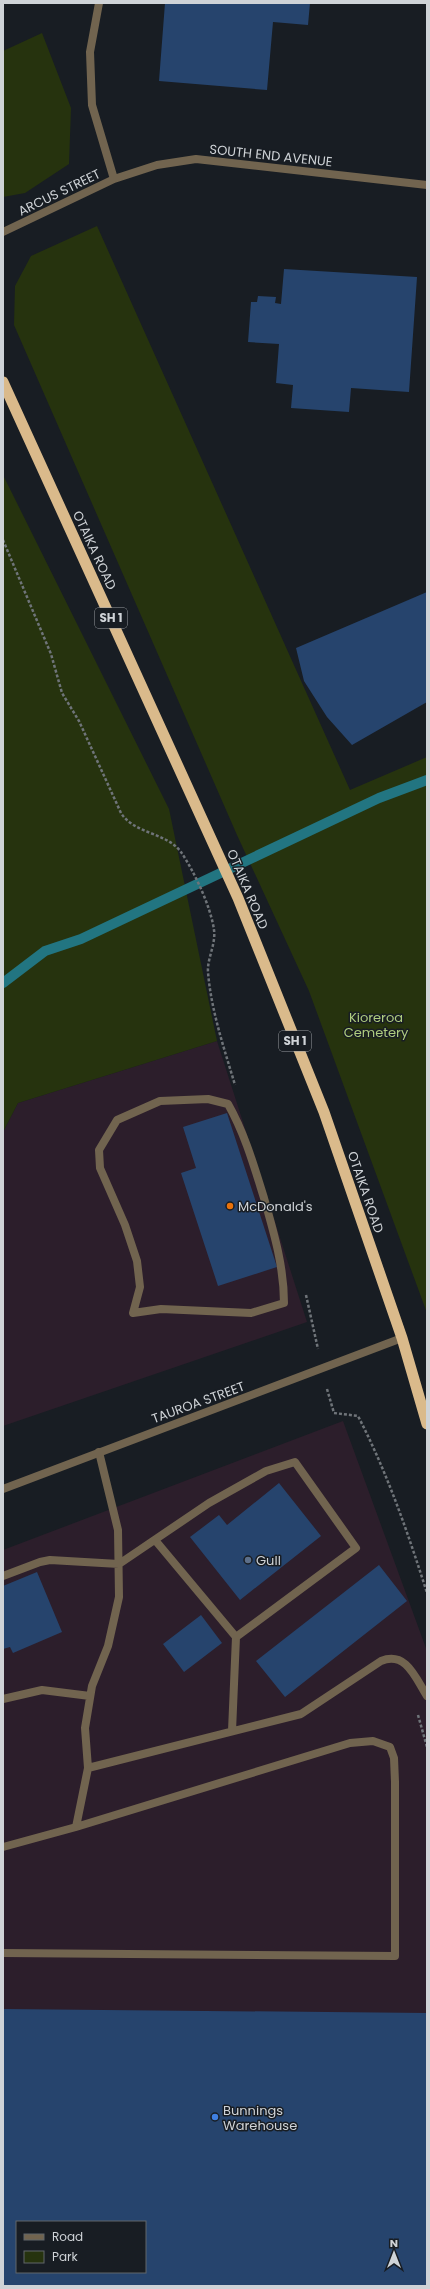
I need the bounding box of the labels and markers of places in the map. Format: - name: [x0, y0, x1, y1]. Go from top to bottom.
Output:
- place label: McDonald's: [238, 1197, 313, 1216]
- marker: McDonald's: [225, 1201, 235, 1211]
- place label: Gull: [256, 1551, 281, 1570]
- marker: Gull: [243, 1555, 253, 1565]
- place label: Bunnings Warehouse: [223, 2101, 297, 2135]
- marker: Bunnings Warehouse: [210, 2112, 220, 2122]

